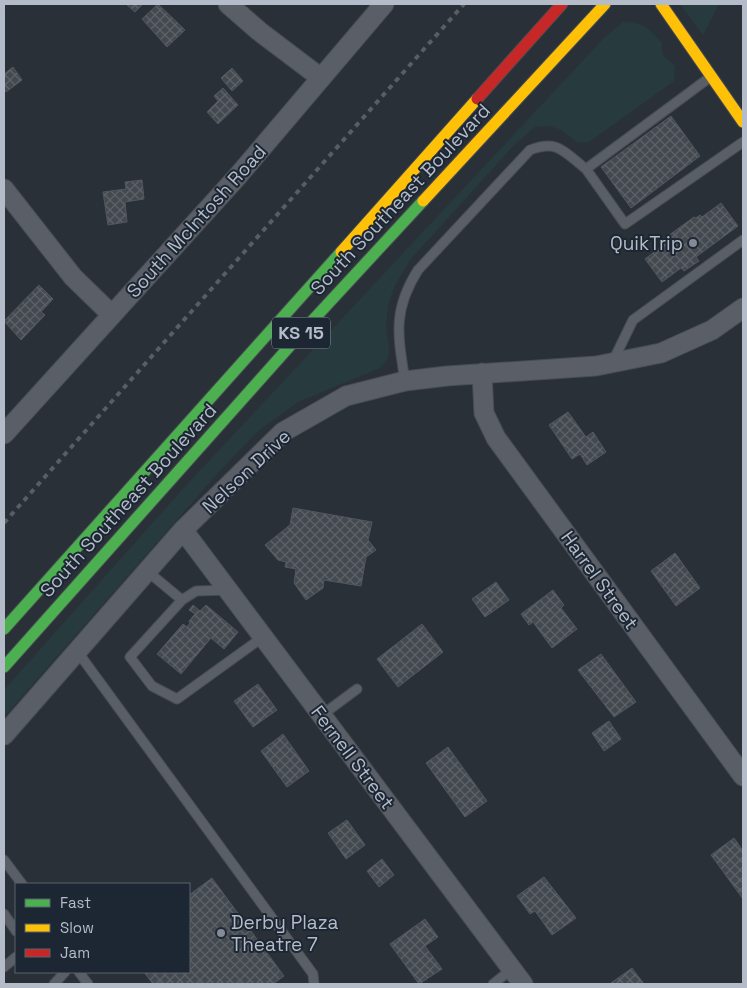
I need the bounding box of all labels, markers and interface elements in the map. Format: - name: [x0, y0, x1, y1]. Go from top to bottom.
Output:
- street label: South Southeast Boulevard: [305, 98, 496, 300]
- street label: South McIntosh Road: [121, 140, 272, 303]
- place label: QuikTrip: [610, 231, 683, 256]
- marker: QuikTrip: [687, 237, 699, 249]
- road number: KS 15: [272, 317, 330, 348]
- street label: South Southeast Boulevard: [35, 398, 222, 603]
- street label: Nelson Drive: [197, 424, 296, 519]
- street label: Harrel Street: [555, 526, 644, 635]
- street label: Fernell Street: [305, 700, 400, 814]
- legend: [15, 883, 190, 973]
- text: Fast: [60, 893, 91, 912]
- place label: Derby Plaza Theatre 7: [231, 910, 339, 957]
- text: Slow: [60, 918, 94, 937]
- marker: Derby Plaza Theatre 7: [215, 927, 227, 939]
- text: Jam: [60, 943, 90, 962]

